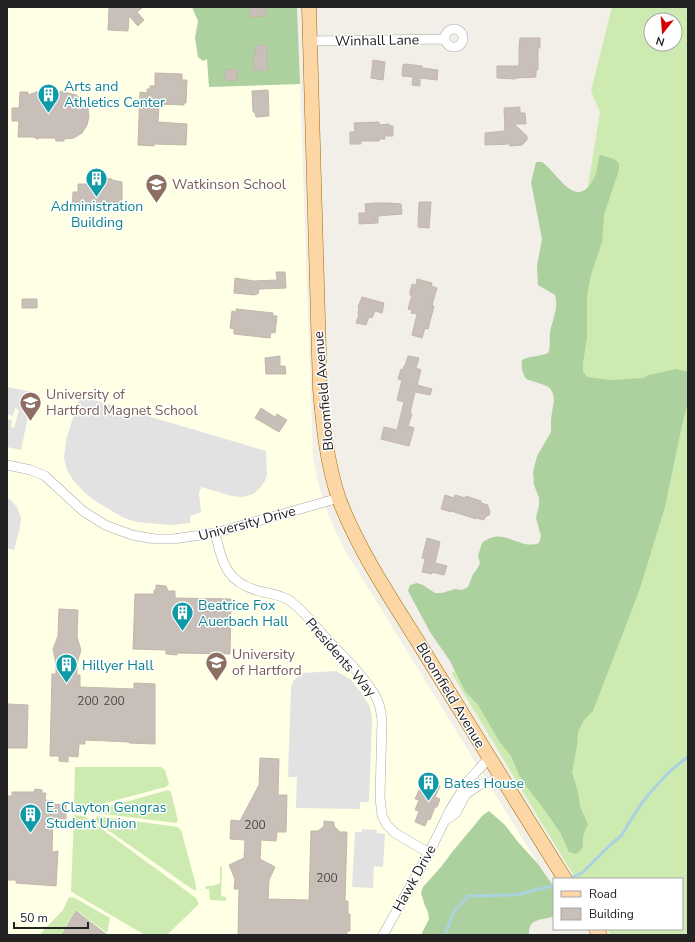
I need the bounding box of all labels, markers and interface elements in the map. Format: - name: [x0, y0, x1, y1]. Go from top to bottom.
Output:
- north arrow: [643, 12, 683, 52]
- street label: Winhall Lane: [335, 30, 419, 51]
- text: N: [654, 33, 666, 49]
- place label: Arts and Athletics Center: [64, 77, 165, 112]
- building icon: Arts and Athletics Center: [35, 81, 61, 114]
- building icon: Administration Building: [84, 165, 110, 198]
- school or university icon: Watkinson School: [143, 171, 169, 204]
- place label: Watkinson School: [172, 175, 287, 194]
- place label: Administration Building: [51, 197, 143, 232]
- street label: Bloomfield Avenue: [309, 330, 338, 451]
- place label: University of Hartford Magnet School: [46, 385, 198, 420]
- school or university icon: University of Hartford Magnet School: [18, 389, 44, 422]
- street label: University Drive: [196, 501, 298, 546]
- place label: Beatrice Fox Auerbach Hall: [198, 596, 289, 631]
- building icon: Beatrice Fox Auerbach Hall: [169, 600, 195, 633]
- street label: Presidents Way: [301, 614, 381, 702]
- street label: Bloomfield Avenue: [412, 639, 490, 752]
- place label: University of Hartford: [232, 645, 302, 680]
- school or university icon: University of Hartford: [204, 649, 230, 682]
- building icon: Hillyer Hall: [53, 652, 79, 685]
- place label: Hillyer Hall: [82, 656, 154, 675]
- house number: 200: [77, 693, 99, 709]
- house number: 200: [103, 693, 125, 709]
- building icon: Bates House: [415, 770, 441, 803]
- place label: Bates House: [444, 774, 524, 793]
- place label: E. Clayton Gengras Student Union: [46, 798, 167, 833]
- building icon: E. Clayton Gengras Student Union: [17, 802, 43, 835]
- house number: 200: [244, 817, 266, 833]
- street label: Hawk Drive: [388, 841, 441, 915]
- house number: 200: [316, 870, 338, 886]
- legend: [553, 878, 683, 930]
- text: Road: [589, 886, 617, 902]
- scale bar: [14, 904, 88, 930]
- text: Building: [589, 906, 634, 922]
- text: 50 m: [20, 910, 48, 926]

